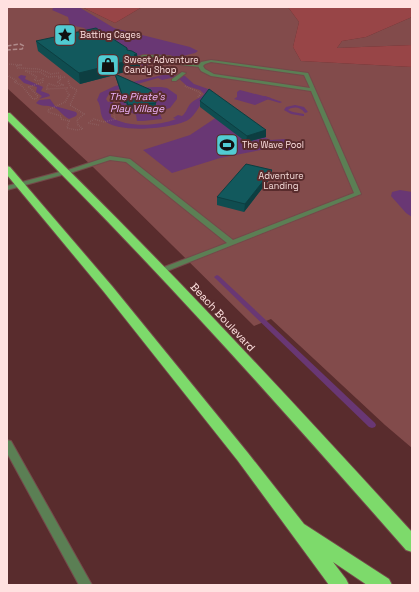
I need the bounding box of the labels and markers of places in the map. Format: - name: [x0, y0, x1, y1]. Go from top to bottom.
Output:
- place icon: Batting Cages: [52, 22, 78, 48]
- place label: Batting Cages: [80, 29, 141, 41]
- shop icon: Sweet Adventure Candy Shop: [95, 52, 121, 78]
- place label: Sweet Adventure Candy Shop: [124, 54, 199, 76]
- sports icon: The Wave Pool: [214, 132, 240, 158]
- place label: The Wave Pool: [242, 139, 304, 151]

